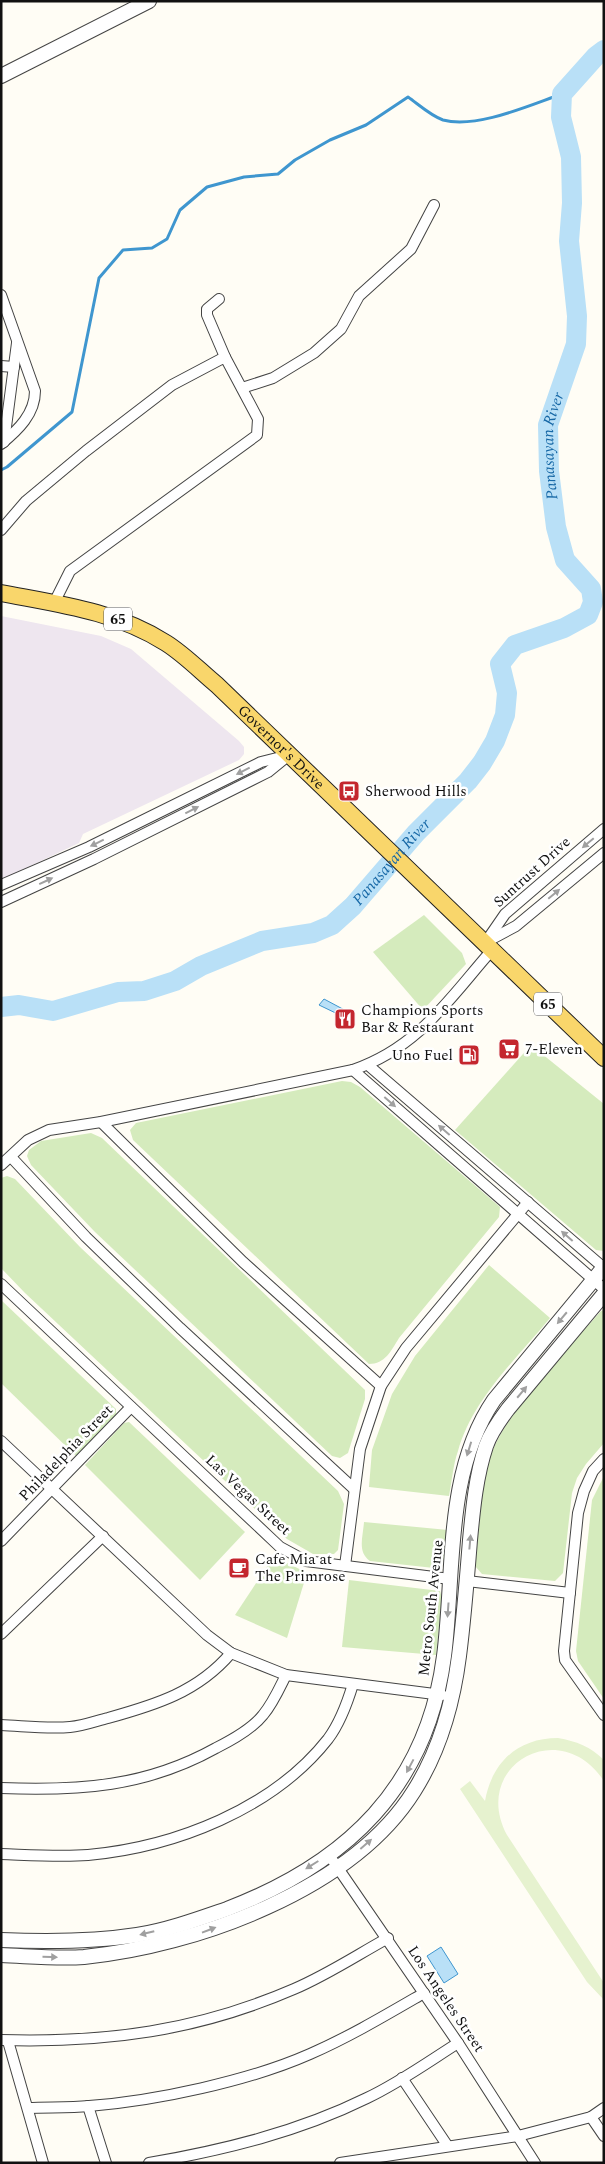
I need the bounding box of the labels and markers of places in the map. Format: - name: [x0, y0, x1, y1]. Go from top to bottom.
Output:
- bus stop icon: Sherwood Hills: [337, 779, 361, 803]
- place label: Sherwood Hills: [365, 780, 467, 803]
- place label: Champions Sports Bar & Restaurant: [361, 999, 483, 1039]
- restaurant icon: Champions Sports Bar & Restaurant: [333, 1007, 357, 1031]
- supermarket icon: 7-Eleven: [497, 1037, 521, 1061]
- place label: 7-Eleven: [525, 1038, 583, 1061]
- fuel station icon: Uno Fuel: [457, 1043, 481, 1067]
- place label: Uno Fuel: [391, 1044, 453, 1067]
- place label: Cafe Mia at The Primrose: [255, 1548, 346, 1588]
- cafe icon: Cafe Mia at The Primrose: [227, 1556, 251, 1580]

